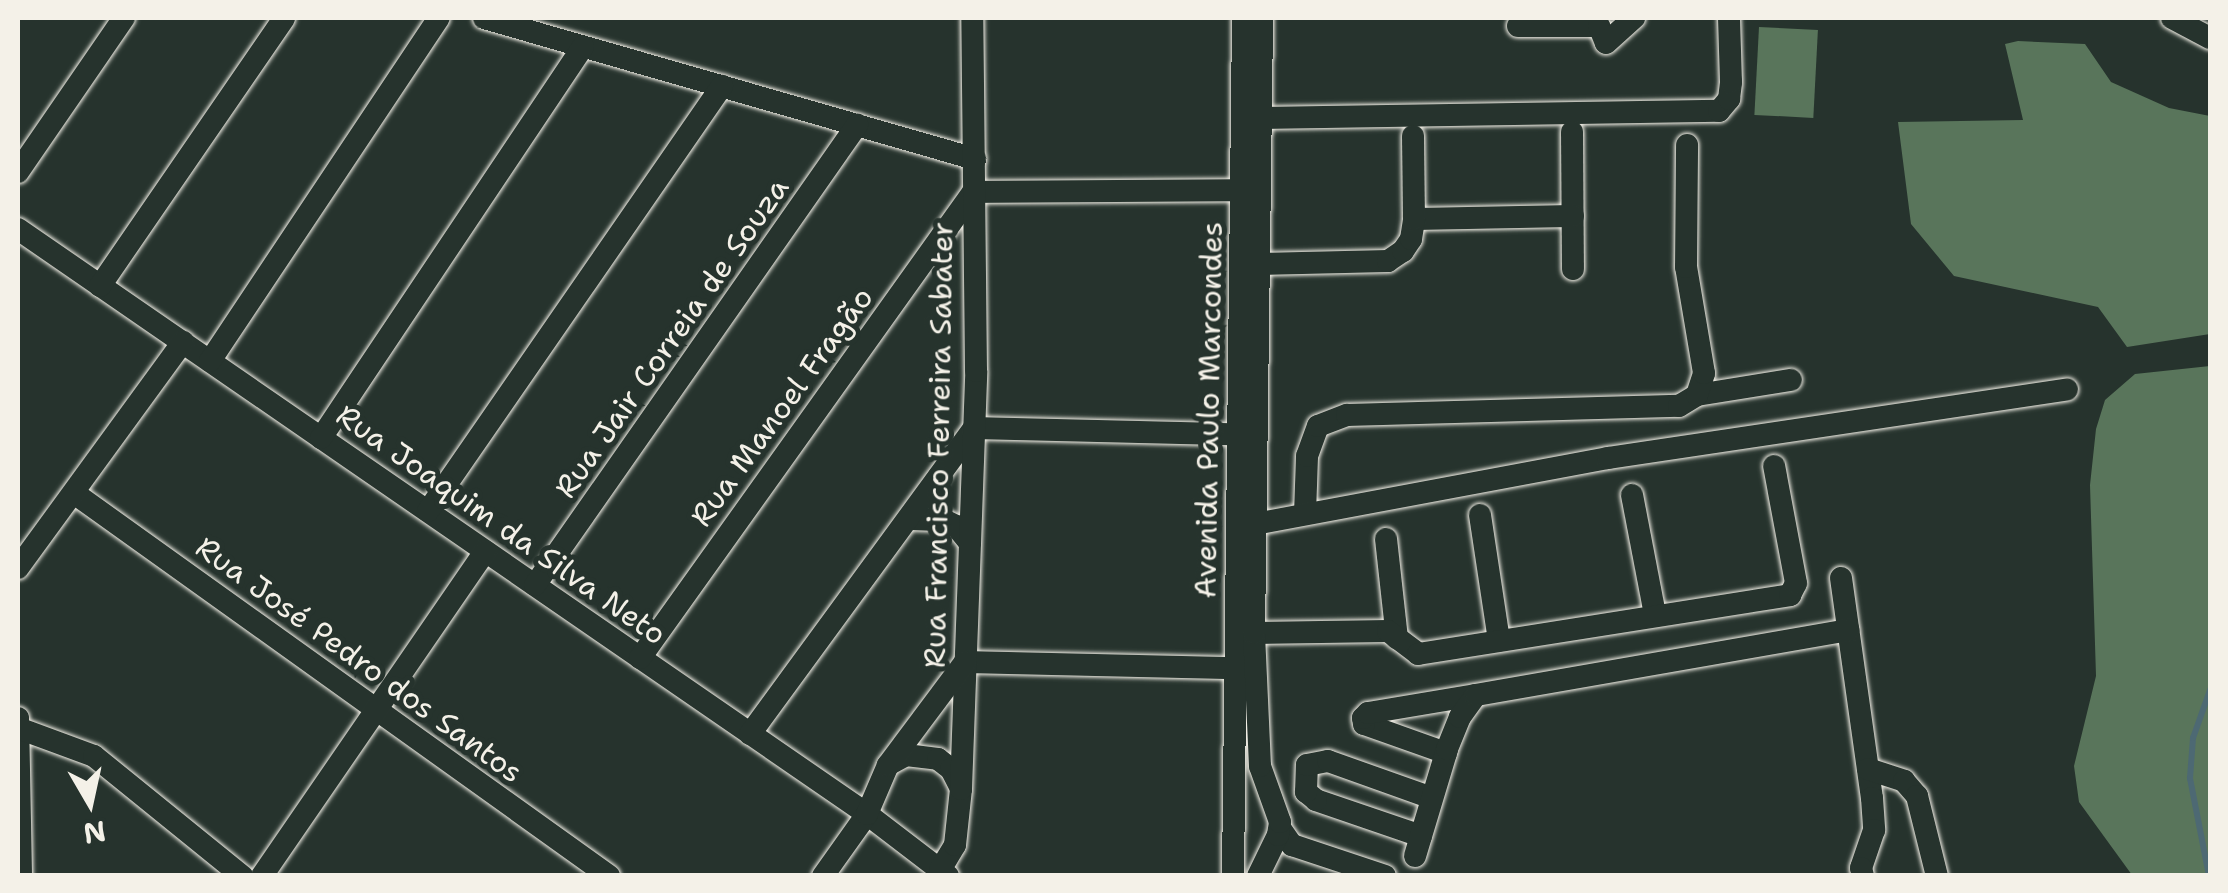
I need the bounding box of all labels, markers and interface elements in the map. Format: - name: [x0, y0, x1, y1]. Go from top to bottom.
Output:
- street label: Rua Jair Correia de Souza: [548, 171, 796, 505]
- street label: Rua Francisco Ferreira Sabater: [917, 221, 961, 669]
- street label: Avenida Paulo Marcondes: [1188, 221, 1230, 599]
- street label: Rua Manoel Fragão: [683, 280, 881, 534]
- street label: Rua Joaquim da Silva Neto: [329, 397, 673, 653]
- street label: Rua José Pedro dos Santos: [189, 529, 529, 791]
- north arrow: [40, 753, 140, 853]
- text: N: [81, 812, 109, 853]

